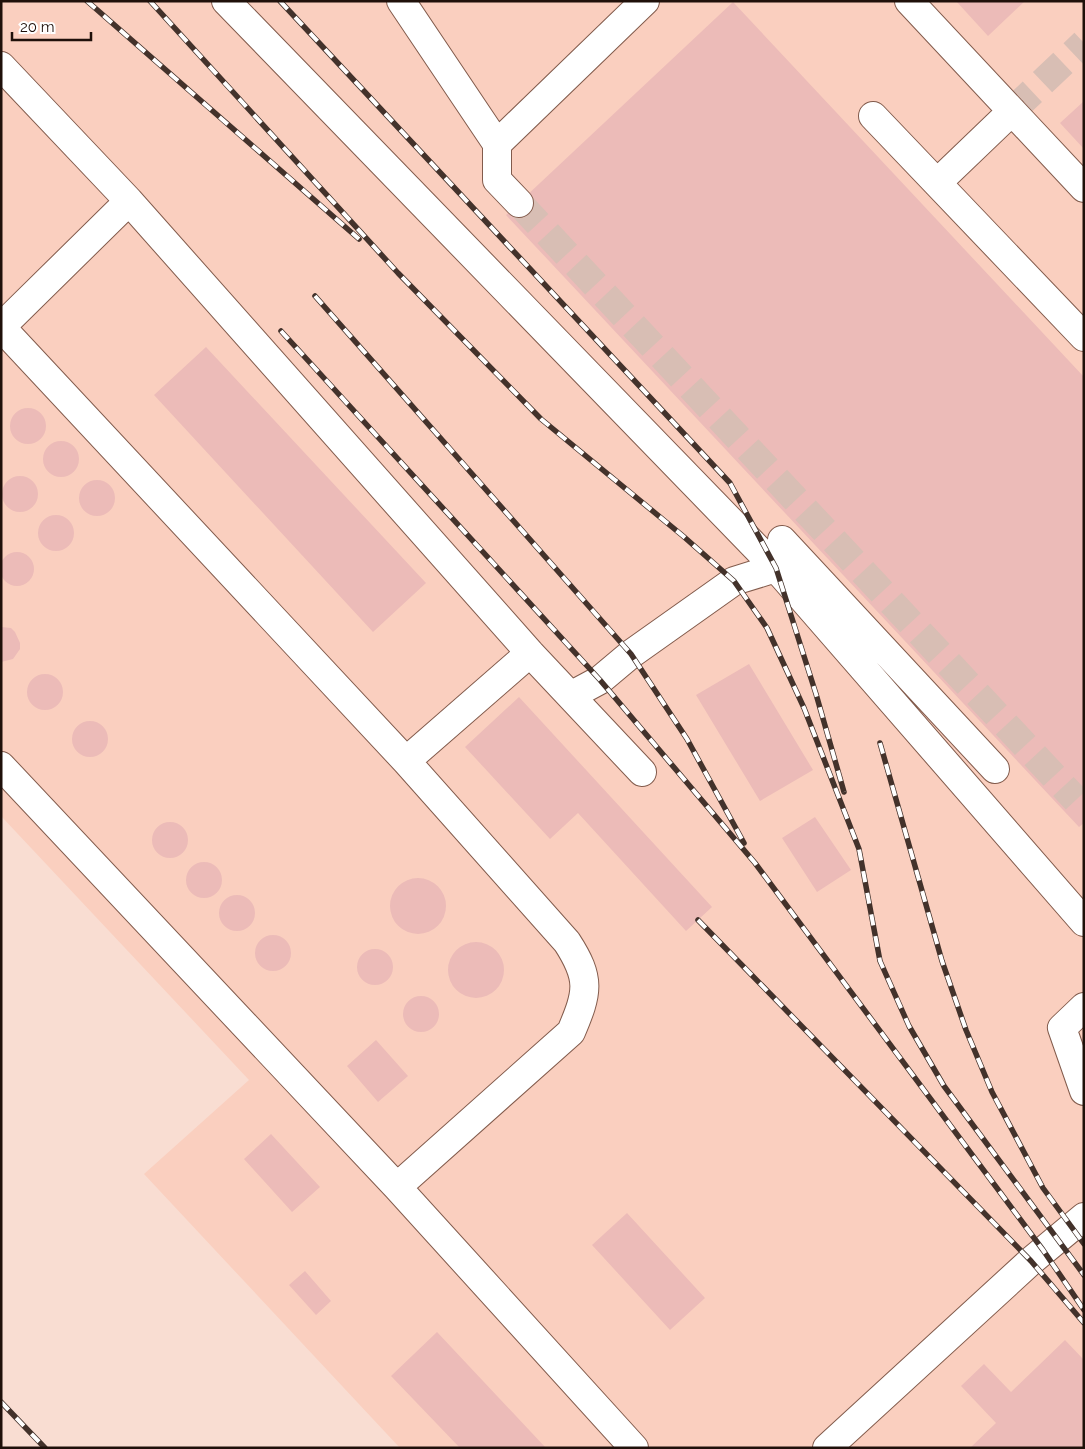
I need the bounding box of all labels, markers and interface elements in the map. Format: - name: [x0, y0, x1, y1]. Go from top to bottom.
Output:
- scale bar: [12, 10, 91, 42]
- text: 20 m: [20, 18, 55, 36]

